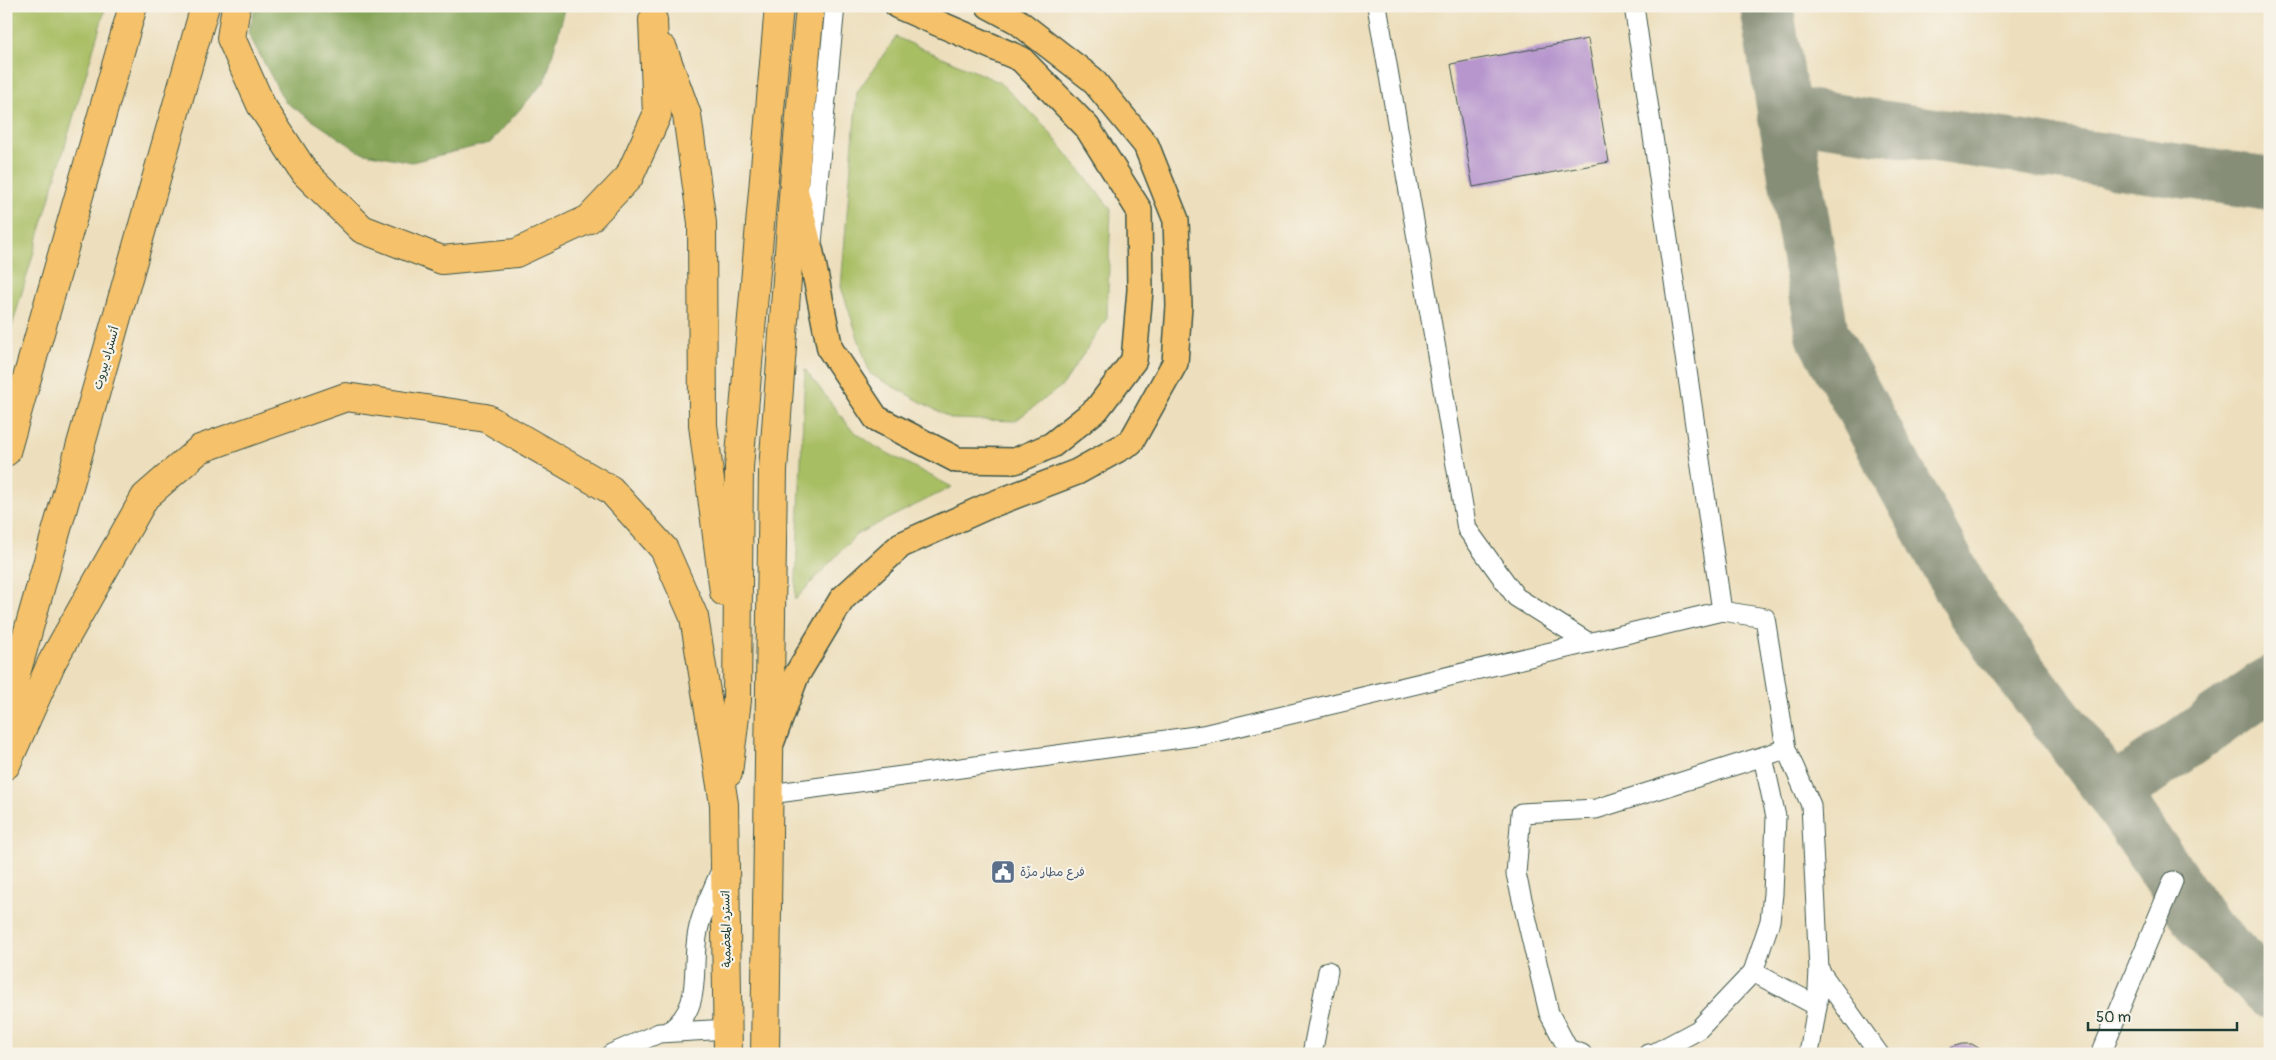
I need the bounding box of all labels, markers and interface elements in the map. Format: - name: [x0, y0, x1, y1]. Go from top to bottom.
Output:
- street label: أتستراد بيروت: [90, 325, 123, 392]
- public building icon: فرع مطار مزّة: [990, 859, 1016, 885]
- place label: فرع مطار مزّة: [1020, 865, 1085, 881]
- street label: اتسترد المعضمية: [718, 890, 735, 968]
- scale bar: [2088, 1000, 2237, 1032]
- text: 50 m: [2096, 1008, 2131, 1027]

